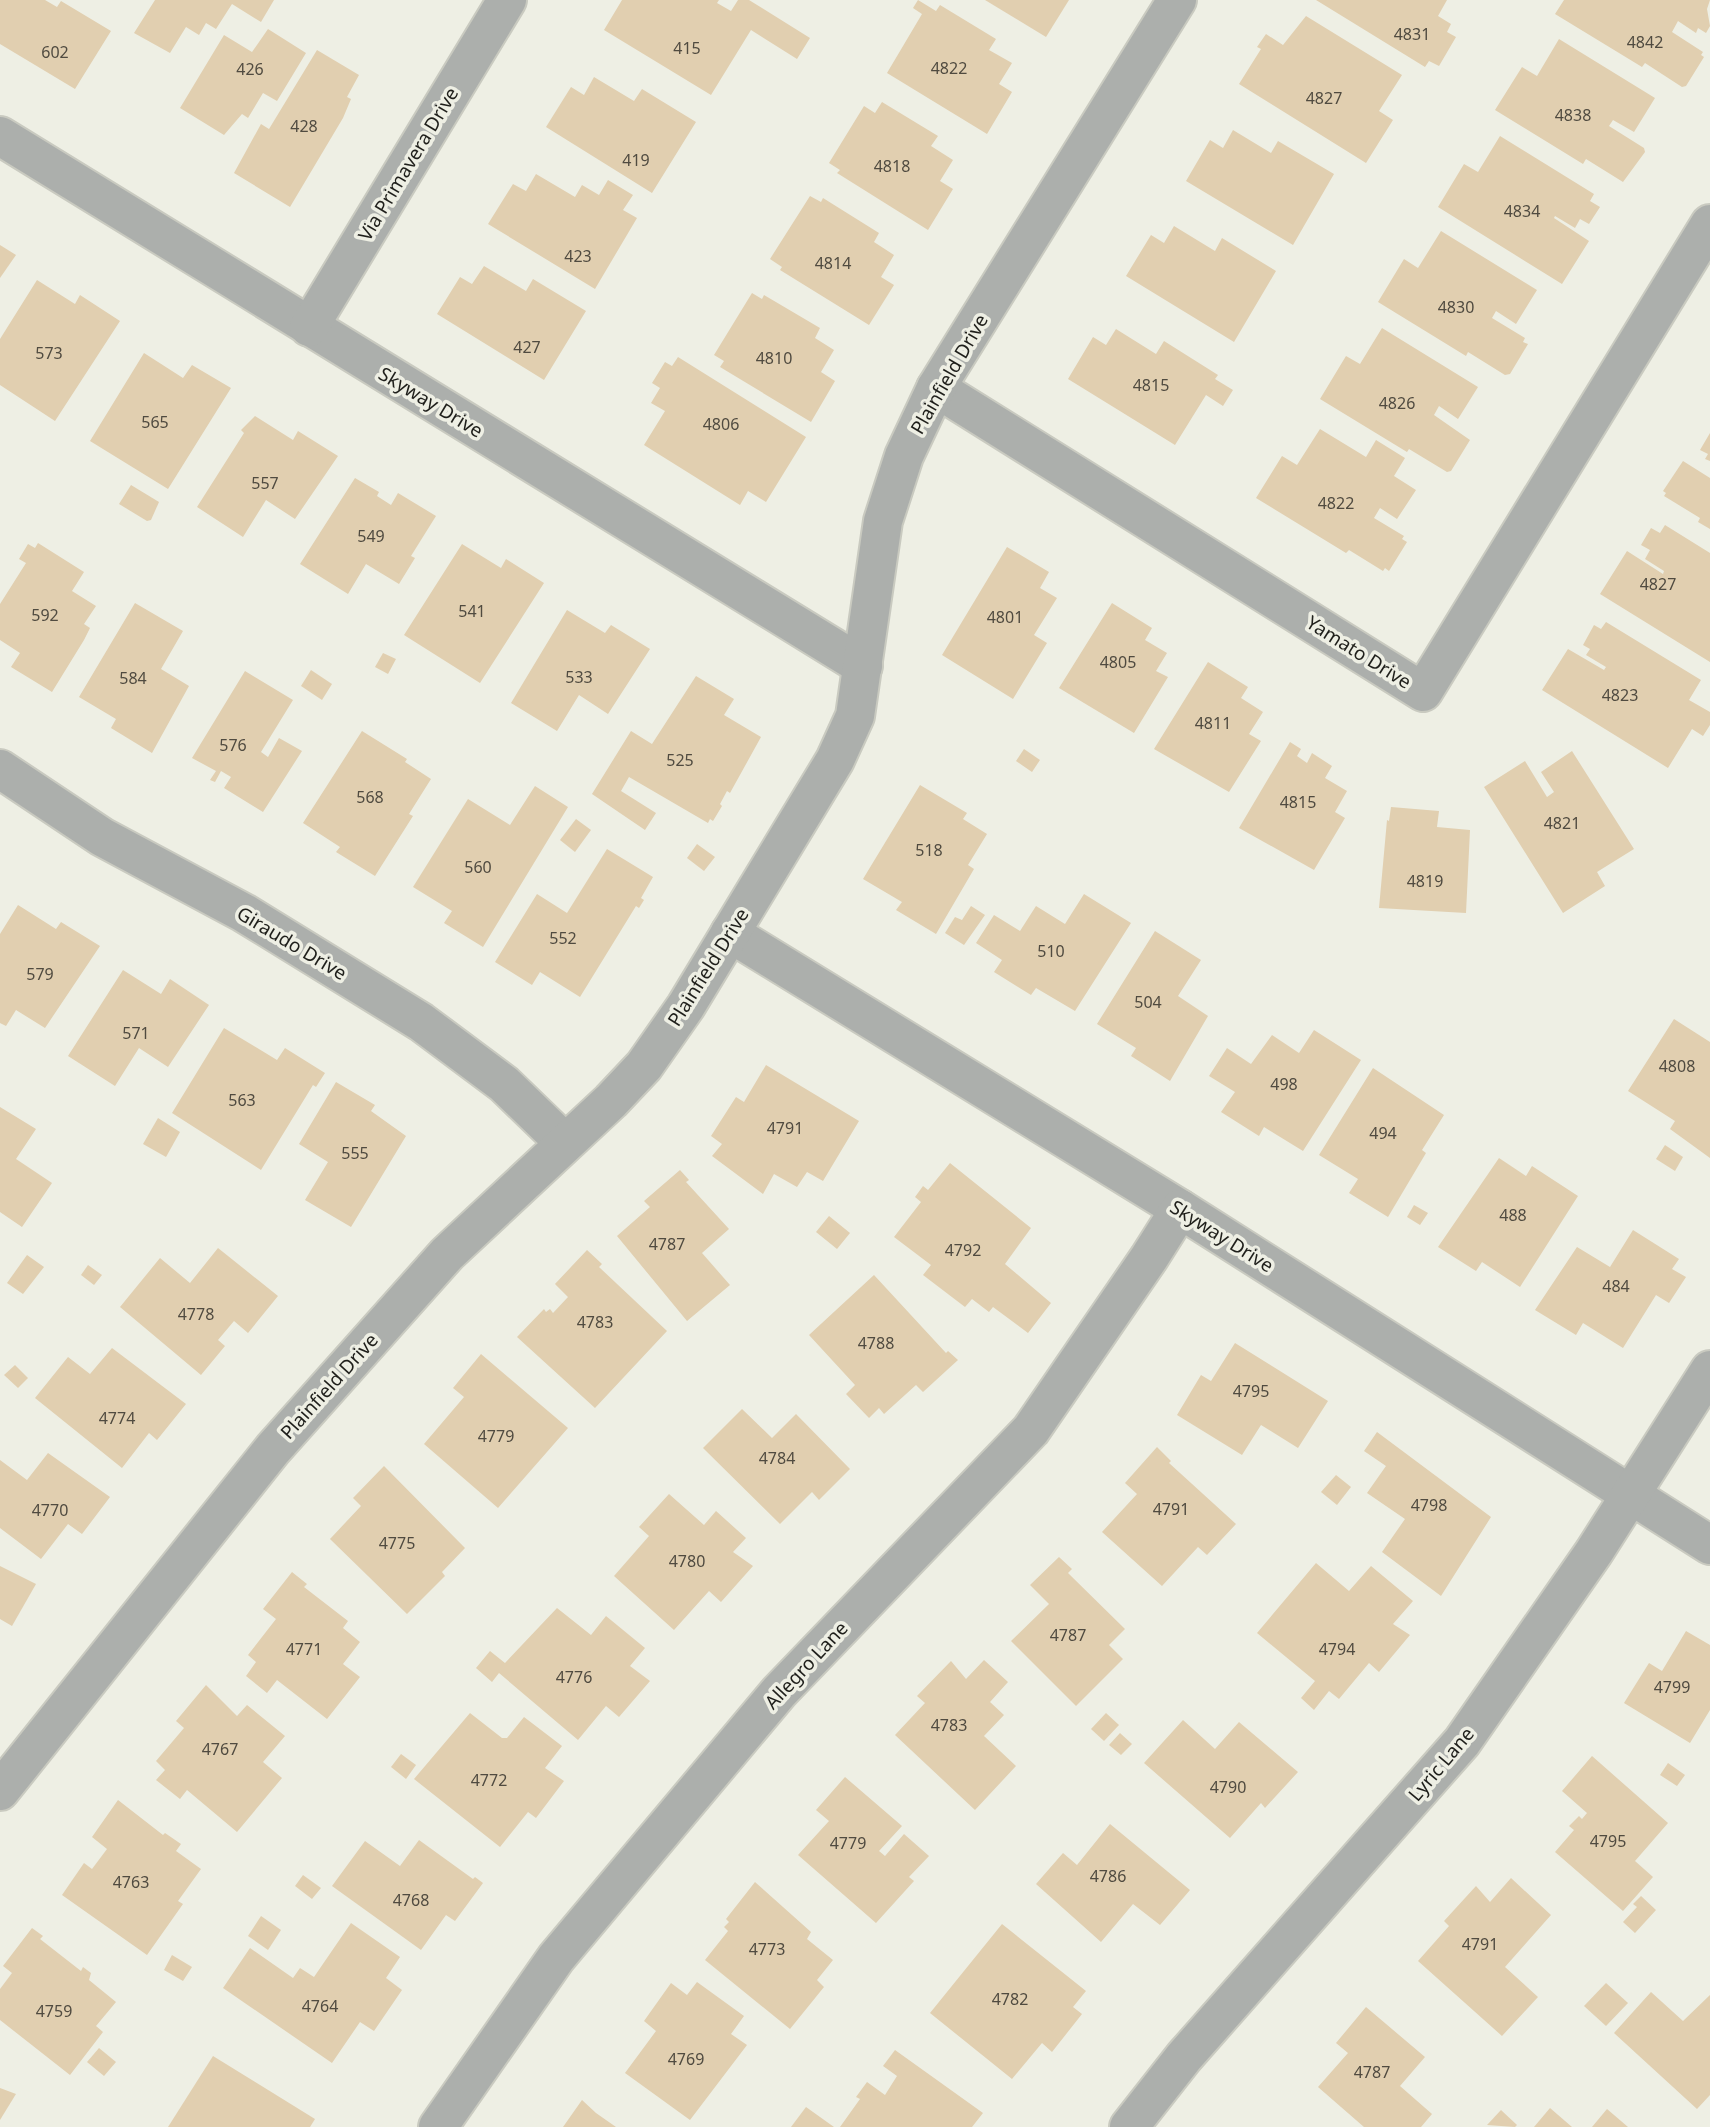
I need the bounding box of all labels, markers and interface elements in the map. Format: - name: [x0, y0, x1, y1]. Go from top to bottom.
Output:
- house number: 4831: [1394, 23, 1430, 45]
- house number: 4842: [1627, 31, 1663, 53]
- house number: 415: [673, 37, 701, 59]
- house number: 602: [41, 41, 69, 63]
- house number: 4822: [931, 57, 967, 79]
- house number: 426: [236, 58, 264, 80]
- street label: Via Primavera Drive: [352, 82, 464, 246]
- house number: 4827: [1306, 87, 1342, 109]
- house number: 4838: [1555, 104, 1591, 126]
- house number: 428: [290, 115, 318, 137]
- house number: 419: [622, 149, 650, 171]
- house number: 4818: [874, 155, 910, 177]
- house number: 4834: [1504, 200, 1540, 222]
- house number: 423: [564, 245, 592, 267]
- house number: 4814: [815, 252, 851, 274]
- house number: 4830: [1438, 296, 1474, 318]
- street label: Plainfield Drive: [904, 309, 994, 439]
- house number: 427: [513, 336, 541, 358]
- house number: 573: [35, 342, 63, 364]
- house number: 4810: [756, 347, 792, 369]
- street label: Skyway Drive: [374, 361, 488, 443]
- house number: 4815: [1133, 374, 1169, 396]
- house number: 4826: [1379, 392, 1415, 414]
- house number: 565: [141, 411, 169, 433]
- house number: 4806: [703, 413, 739, 435]
- house number: 557: [251, 472, 279, 494]
- house number: 4822: [1318, 492, 1354, 514]
- house number: 549: [357, 525, 385, 547]
- house number: 4827: [1640, 573, 1676, 595]
- house number: 541: [458, 600, 486, 622]
- house number: 592: [31, 604, 59, 626]
- house number: 4801: [987, 606, 1023, 628]
- street label: Yamato Drive: [1302, 609, 1416, 695]
- house number: 4805: [1100, 651, 1136, 673]
- house number: 533: [565, 666, 593, 688]
- house number: 584: [119, 667, 147, 689]
- house number: 4823: [1602, 684, 1638, 706]
- house number: 4811: [1195, 712, 1231, 734]
- house number: 576: [219, 734, 247, 756]
- house number: 525: [666, 749, 694, 771]
- house number: 568: [356, 786, 384, 808]
- house number: 4815: [1280, 791, 1316, 813]
- house number: 4821: [1544, 812, 1580, 834]
- house number: 518: [915, 839, 943, 861]
- house number: 560: [464, 856, 492, 878]
- house number: 4819: [1407, 870, 1443, 892]
- street label: Giraudo Drive: [232, 900, 352, 986]
- street label: Plainfield Drive: [661, 903, 755, 1031]
- house number: 552: [549, 927, 577, 949]
- house number: 510: [1037, 940, 1065, 962]
- house number: 579: [26, 963, 54, 985]
- house number: 504: [1134, 991, 1162, 1013]
- house number: 571: [122, 1022, 150, 1044]
- house number: 4808: [1659, 1055, 1695, 1077]
- house number: 498: [1270, 1073, 1298, 1095]
- house number: 563: [228, 1089, 256, 1111]
- house number: 4791: [767, 1117, 803, 1139]
- house number: 494: [1369, 1122, 1397, 1144]
- house number: 555: [341, 1142, 369, 1164]
- street label: Skyway Drive: [1165, 1194, 1279, 1278]
- house number: 488: [1499, 1204, 1527, 1226]
- house number: 4787: [649, 1233, 685, 1255]
- house number: 4792: [945, 1239, 981, 1261]
- house number: 484: [1602, 1275, 1630, 1297]
- house number: 4778: [178, 1303, 214, 1325]
- house number: 4783: [577, 1311, 613, 1333]
- street label: Plainfield Drive: [274, 1327, 384, 1445]
- house number: 4788: [858, 1332, 894, 1354]
- house number: 4795: [1233, 1380, 1269, 1402]
- house number: 4774: [99, 1407, 135, 1429]
- house number: 4779: [478, 1425, 514, 1447]
- house number: 4784: [759, 1447, 795, 1469]
- house number: 4798: [1411, 1494, 1447, 1516]
- house number: 4791: [1153, 1498, 1189, 1520]
- house number: 4770: [32, 1499, 68, 1521]
- house number: 4775: [379, 1532, 415, 1554]
- house number: 4780: [669, 1550, 705, 1572]
- street label: Allegro Lane: [759, 1615, 853, 1715]
- house number: 4787: [1050, 1624, 1086, 1646]
- house number: 4771: [286, 1638, 322, 1660]
- house number: 4794: [1319, 1638, 1355, 1660]
- house number: 4776: [556, 1666, 592, 1688]
- house number: 4799: [1654, 1676, 1690, 1698]
- house number: 4783: [931, 1714, 967, 1736]
- street label: Lyric Lane: [1402, 1721, 1480, 1807]
- house number: 4767: [202, 1738, 238, 1760]
- house number: 4772: [471, 1769, 507, 1791]
- house number: 4790: [1210, 1776, 1246, 1798]
- house number: 4795: [1590, 1830, 1626, 1852]
- house number: 4779: [830, 1832, 866, 1854]
- house number: 4786: [1090, 1865, 1126, 1887]
- house number: 4763: [113, 1871, 149, 1893]
- house number: 4768: [393, 1889, 429, 1911]
- house number: 4791: [1462, 1933, 1498, 1955]
- house number: 4773: [749, 1938, 785, 1960]
- house number: 4782: [992, 1988, 1028, 2010]
- house number: 4764: [302, 1995, 338, 2017]
- house number: 4759: [36, 2000, 72, 2022]
- house number: 4769: [668, 2048, 704, 2070]
- house number: 4787: [1354, 2061, 1390, 2083]

